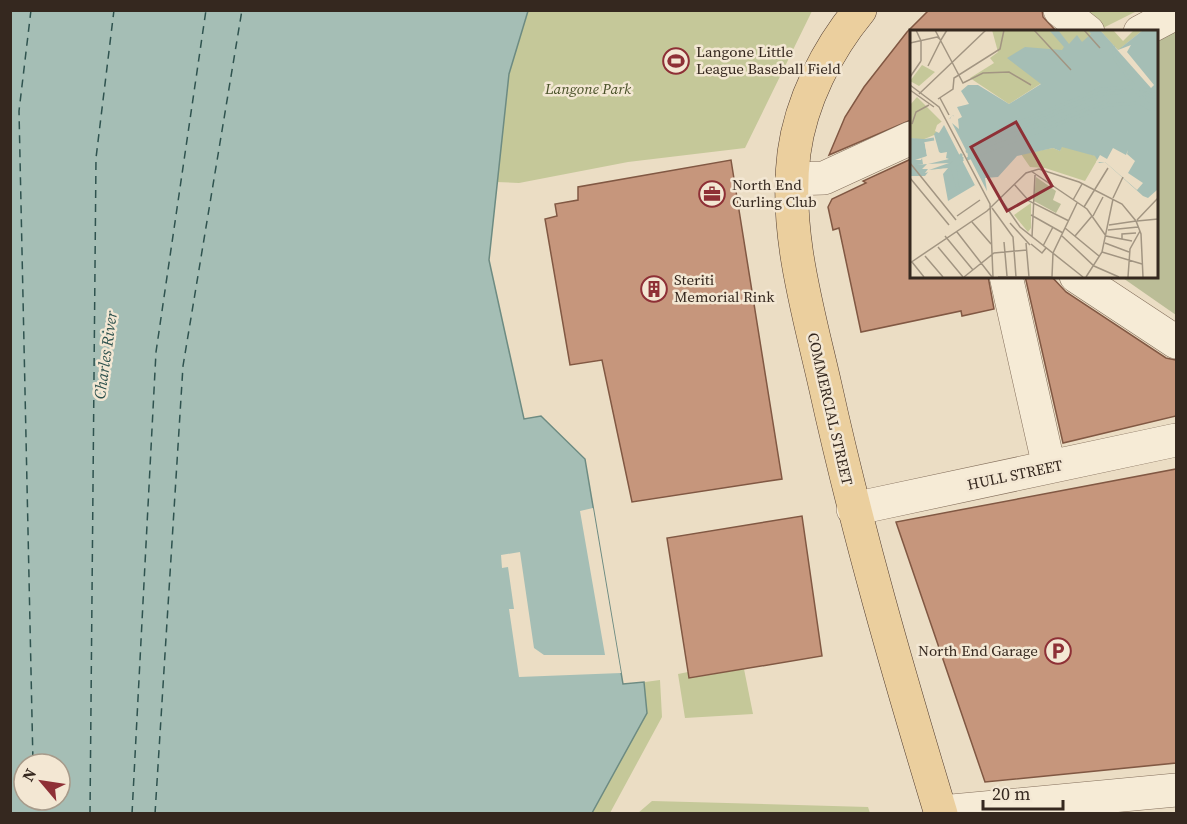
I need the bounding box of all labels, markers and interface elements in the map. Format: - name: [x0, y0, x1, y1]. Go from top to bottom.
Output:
- inset map: [910, 30, 1157, 278]
- place label: Langone Little League Baseball Field: [696, 41, 841, 79]
- sports icon: Langone Little League Baseball Field: [661, 46, 691, 76]
- park label: Langone Park: [544, 78, 632, 99]
- place label: North End Curling Club: [732, 174, 817, 212]
- office icon: North End Curling Club: [697, 179, 727, 209]
- place label: Steriti Memorial Rink: [674, 269, 775, 307]
- building icon: Steriti Memorial Rink: [639, 274, 669, 304]
- water label: Charles River: [88, 309, 122, 400]
- street label: COMMERCIAL STREET: [803, 330, 858, 487]
- street label: HULL STREET: [965, 454, 1065, 495]
- parking icon: North End Garage: [1043, 636, 1073, 666]
- place label: North End Garage: [918, 640, 1038, 661]
- north arrow: [12, 752, 72, 812]
- text: N: [16, 764, 41, 785]
- scale bar: [983, 773, 1062, 811]
- text: 20 m: [992, 781, 1030, 806]

